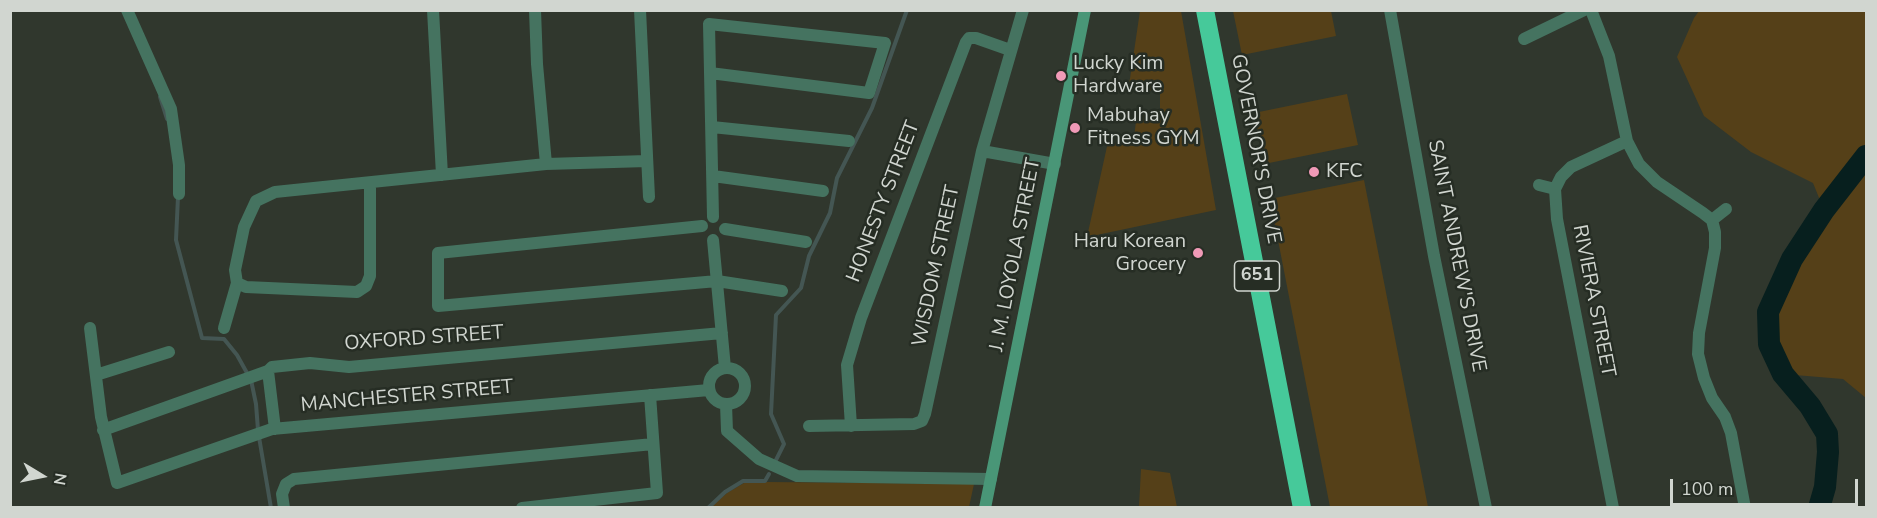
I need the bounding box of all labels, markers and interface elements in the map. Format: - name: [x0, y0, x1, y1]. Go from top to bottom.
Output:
- place label: Lucky Kim Hardware: [1073, 52, 1163, 99]
- street label: GOVERNOR'S DRIVE: [1225, 52, 1285, 246]
- marker: Lucky Kim Hardware: [1054, 69, 1068, 83]
- place label: Mabuhay Fitness GYM: [1087, 104, 1200, 151]
- street label: HONESTY STREET: [842, 118, 926, 286]
- marker: Mabuhay Fitness GYM: [1068, 121, 1082, 135]
- street label: SAINT ANDREW'S DRIVE: [1422, 138, 1490, 374]
- street label: J. M. LOYOLA STREET: [985, 156, 1047, 354]
- place label: KFC: [1326, 160, 1363, 184]
- marker: KFC: [1307, 165, 1321, 179]
- street label: WISDOM STREET: [908, 183, 966, 349]
- street label: RIVIERA STREET: [1566, 223, 1620, 379]
- place label: Haru Korean Grocery: [1074, 230, 1186, 277]
- marker: Haru Korean Grocery: [1191, 246, 1205, 260]
- road number: 651: [1234, 261, 1280, 291]
- street label: OXFORD STREET: [344, 321, 504, 357]
- street label: MANCHESTER STREET: [300, 376, 514, 418]
- north arrow: [12, 446, 72, 506]
- scale bar: [1673, 467, 1860, 505]
- text: N: [48, 471, 72, 487]
- text: 100 m: [1681, 477, 1733, 501]

